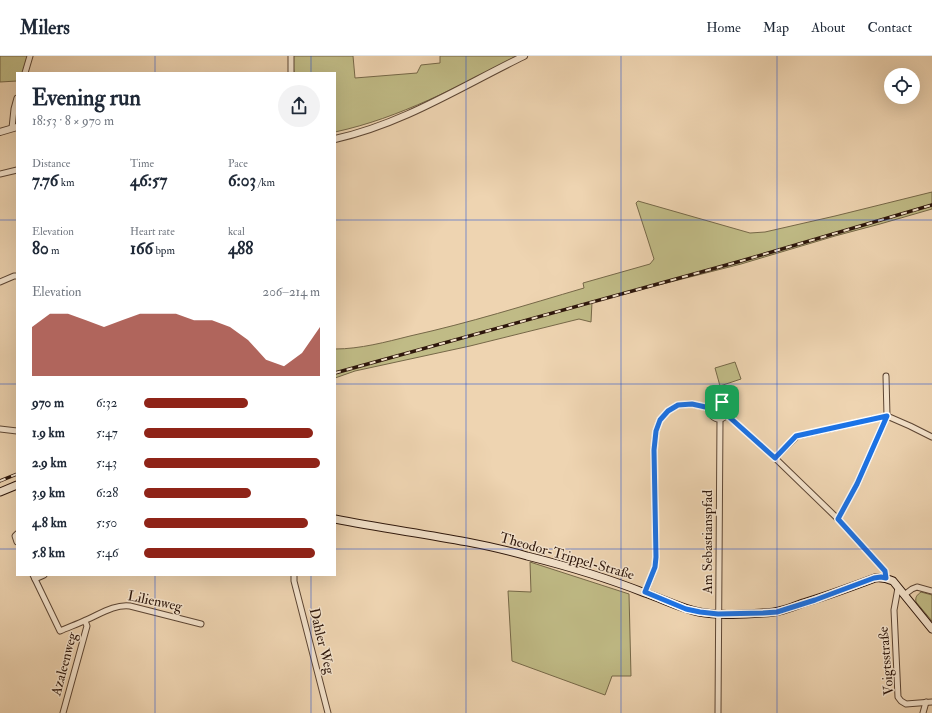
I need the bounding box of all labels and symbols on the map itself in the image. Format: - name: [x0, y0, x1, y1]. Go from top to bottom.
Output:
- pin: [705, 385, 739, 419]
- street label: Am Sebastianspfad: [699, 490, 717, 595]
- street label: Theodor-Trippel-Straße: [498, 529, 636, 584]
- street label: Lilienweg: [126, 587, 185, 615]
- street label: Dahler Weg: [306, 606, 339, 677]
- street label: Voigtsstraße: [875, 626, 897, 696]
- street label: Azaleenweg: [47, 629, 81, 699]

